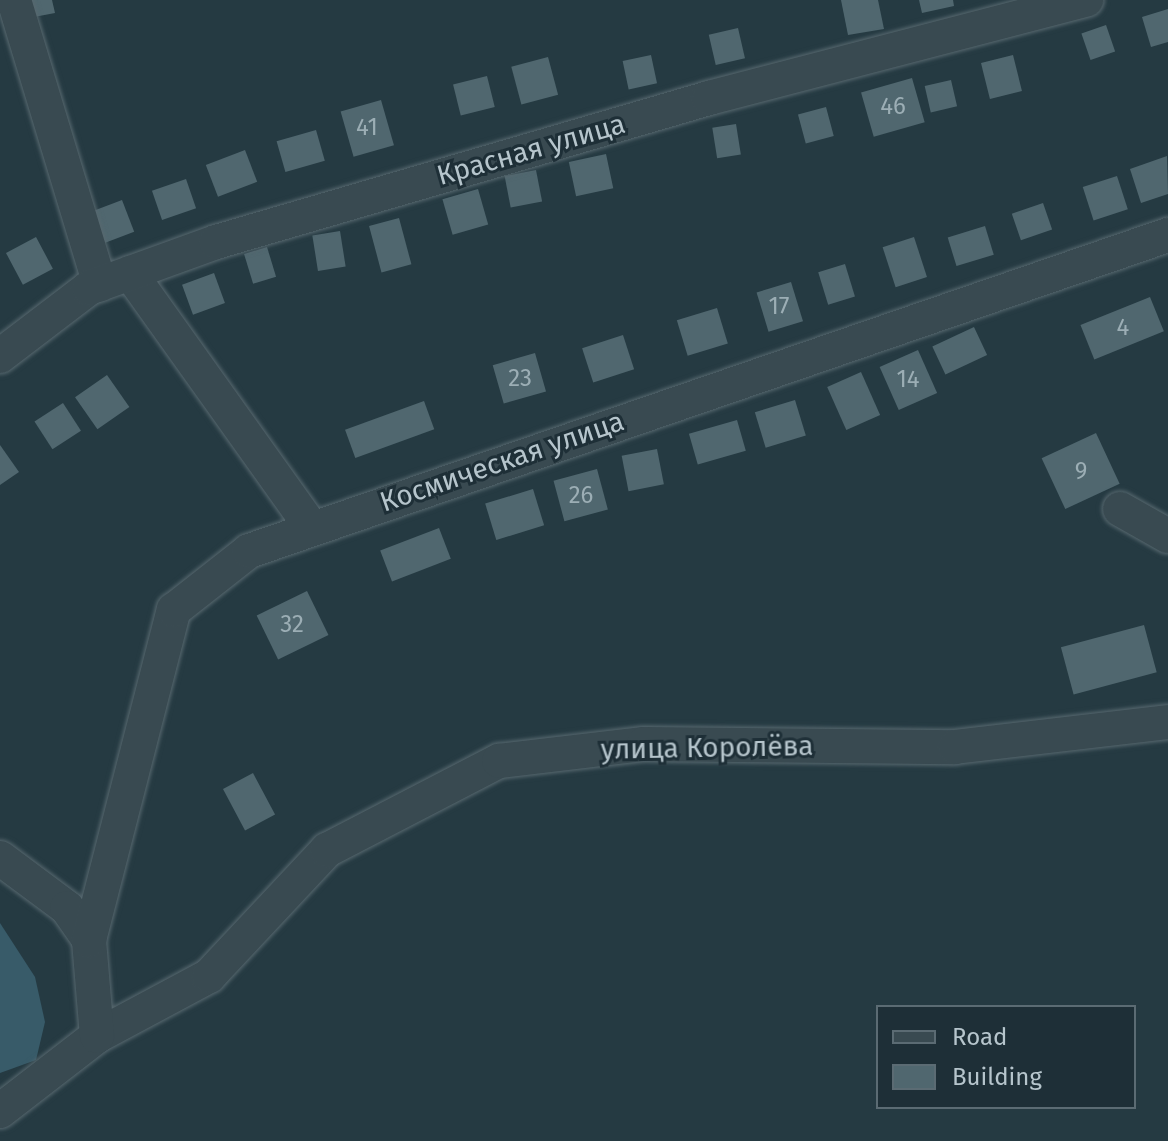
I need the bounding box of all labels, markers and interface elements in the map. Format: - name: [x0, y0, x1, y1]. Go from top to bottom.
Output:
- house number: 46: [880, 93, 906, 121]
- street label: Красная улица: [433, 107, 629, 193]
- house number: 41: [356, 114, 378, 142]
- house number: 17: [768, 293, 790, 321]
- house number: 4: [1117, 314, 1129, 342]
- house number: 23: [508, 365, 532, 393]
- house number: 14: [896, 366, 920, 394]
- street label: Космическая улица: [376, 404, 628, 520]
- house number: 9: [1075, 458, 1087, 486]
- house number: 26: [569, 482, 593, 510]
- house number: 32: [280, 611, 304, 639]
- street label: улица Королёва: [600, 729, 814, 767]
- legend: [876, 1005, 1136, 1109]
- text: Road: [952, 1023, 1007, 1051]
- text: Building: [952, 1063, 1042, 1091]

